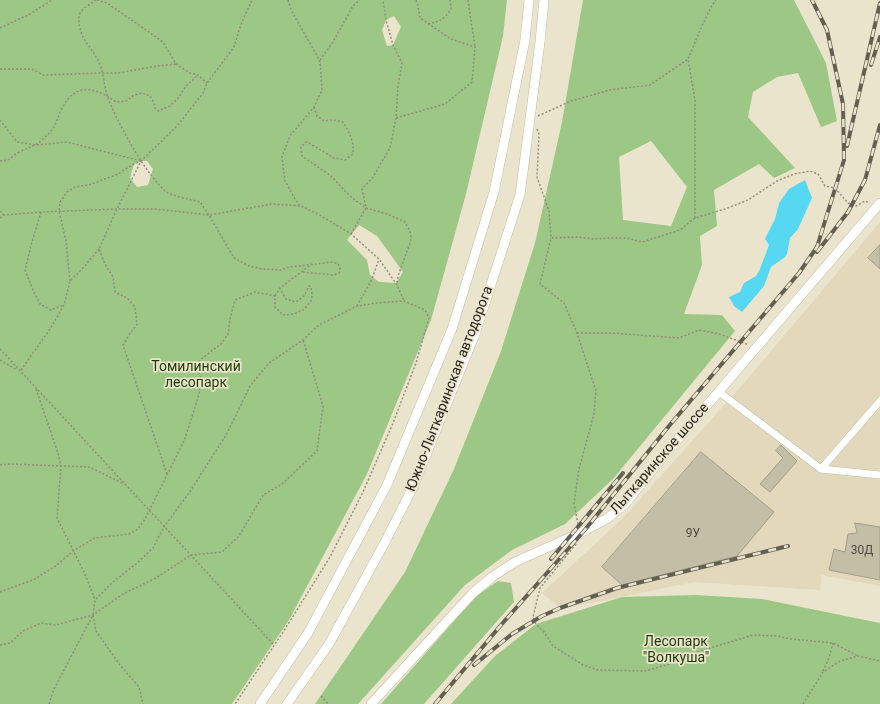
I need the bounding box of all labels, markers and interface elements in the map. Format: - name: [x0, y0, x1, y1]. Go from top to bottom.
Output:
- street label: Южно-Лыткаринская автодорога: [403, 284, 497, 494]
- park label: Томилинский лесопарк: [151, 359, 241, 392]
- street label: Лыткаринское шоссе: [607, 400, 713, 518]
- house number: 9У: [686, 527, 700, 541]
- house number: 30Д: [851, 544, 873, 558]
- park label: Лесопарк "Волкуша": [643, 634, 709, 666]

